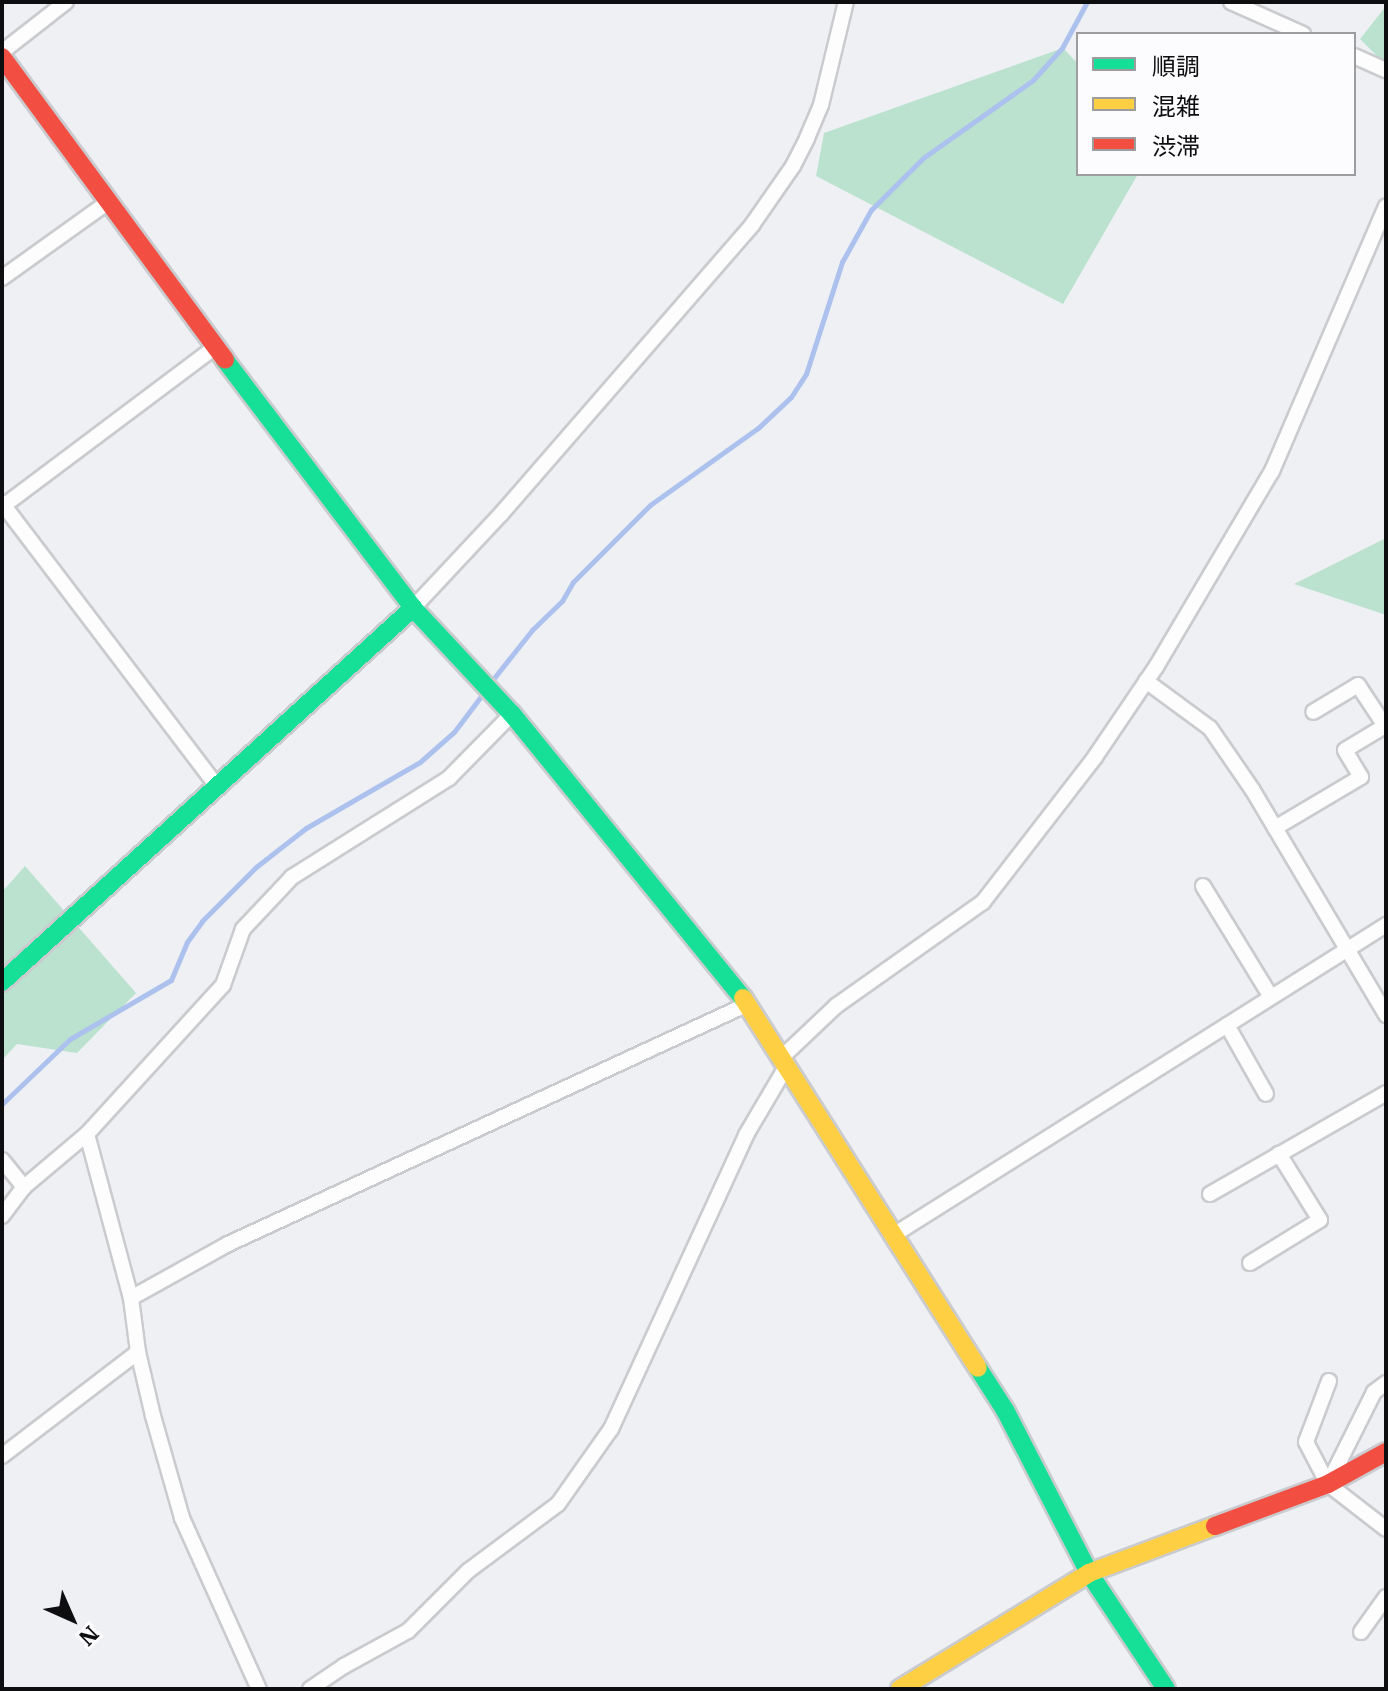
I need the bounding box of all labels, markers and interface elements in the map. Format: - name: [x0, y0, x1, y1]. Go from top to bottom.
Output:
- legend: [1076, 32, 1356, 176]
- text: 順調: [1152, 50, 1200, 82]
- text: 混雑: [1152, 90, 1200, 122]
- text: 渋滞: [1152, 130, 1200, 162]
- north arrow: [32, 1579, 112, 1659]
- text: N: [73, 1620, 106, 1653]

